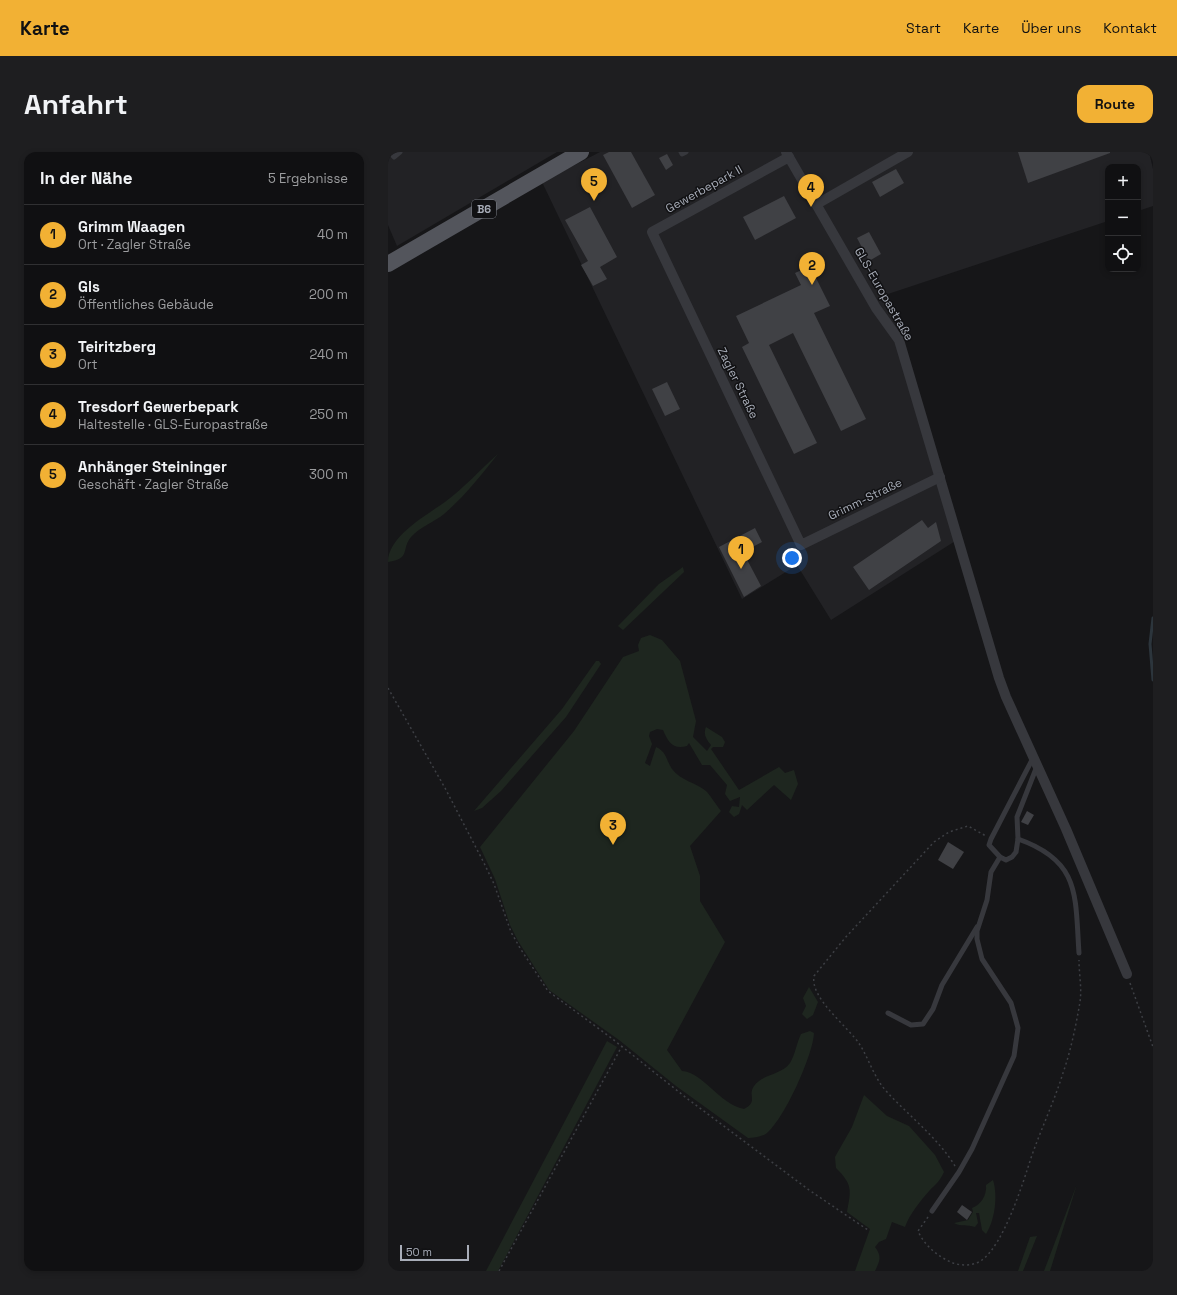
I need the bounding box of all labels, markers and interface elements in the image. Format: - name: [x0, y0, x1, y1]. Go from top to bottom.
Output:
- text: Karte: [20, 16, 70, 41]
- text: Start: [906, 19, 941, 37]
- text: Karte: [963, 19, 999, 37]
- text: Über uns: [1021, 19, 1081, 37]
- text: Kontakt: [1103, 19, 1157, 37]
- button: Route: [1077, 85, 1153, 123]
- text: Anfahrt: [24, 86, 128, 122]
- street label: Gewerbepark II: [663, 161, 745, 217]
- map controls: [1105, 164, 1141, 272]
- button: +: [1105, 164, 1141, 200]
- text: In der Nähe: [40, 167, 132, 189]
- pin: 5: [581, 168, 607, 201]
- text: 5 Ergebnisse: [268, 170, 348, 187]
- pin: 4: [798, 174, 824, 207]
- road number: B6: [472, 200, 496, 218]
- button: −: [1105, 200, 1141, 236]
- text: Grimm Waagen: [78, 217, 185, 236]
- text: 1: [50, 226, 56, 243]
- text: 40 m: [317, 226, 348, 243]
- text: Ort · Zagler Straße: [78, 236, 191, 253]
- button: locate: [1105, 236, 1141, 272]
- street label: GLS-Europastraße: [851, 244, 917, 344]
- pin: 2: [799, 252, 825, 285]
- text: Gls: [78, 277, 100, 296]
- text: 2: [49, 286, 57, 303]
- text: 200 m: [309, 286, 348, 303]
- text: Öffentliches Gebäude: [78, 296, 214, 313]
- text: Teiritzberg: [78, 337, 156, 356]
- street label: Zagler Straße: [714, 345, 762, 421]
- text: 3: [49, 346, 57, 363]
- text: 240 m: [310, 346, 348, 363]
- text: Ort: [78, 356, 98, 373]
- text: Tresdorf Gewerbepark: [78, 397, 239, 416]
- text: 4: [49, 406, 57, 423]
- text: 250 m: [310, 406, 348, 423]
- text: Haltestelle · GLS-Europastraße: [78, 416, 268, 433]
- text: Anhänger Steininger: [78, 457, 227, 476]
- text: 5: [49, 466, 57, 483]
- text: 300 m: [309, 466, 348, 483]
- street label: Grimm-Straße: [825, 474, 905, 524]
- text: Geschäft · Zagler Straße: [78, 476, 229, 493]
- pin: 1: [728, 536, 754, 569]
- your location: [782, 548, 802, 568]
- pin: 3: [600, 812, 626, 845]
- scale bar: [400, 1243, 469, 1262]
- text: 50 m: [406, 1245, 432, 1259]

